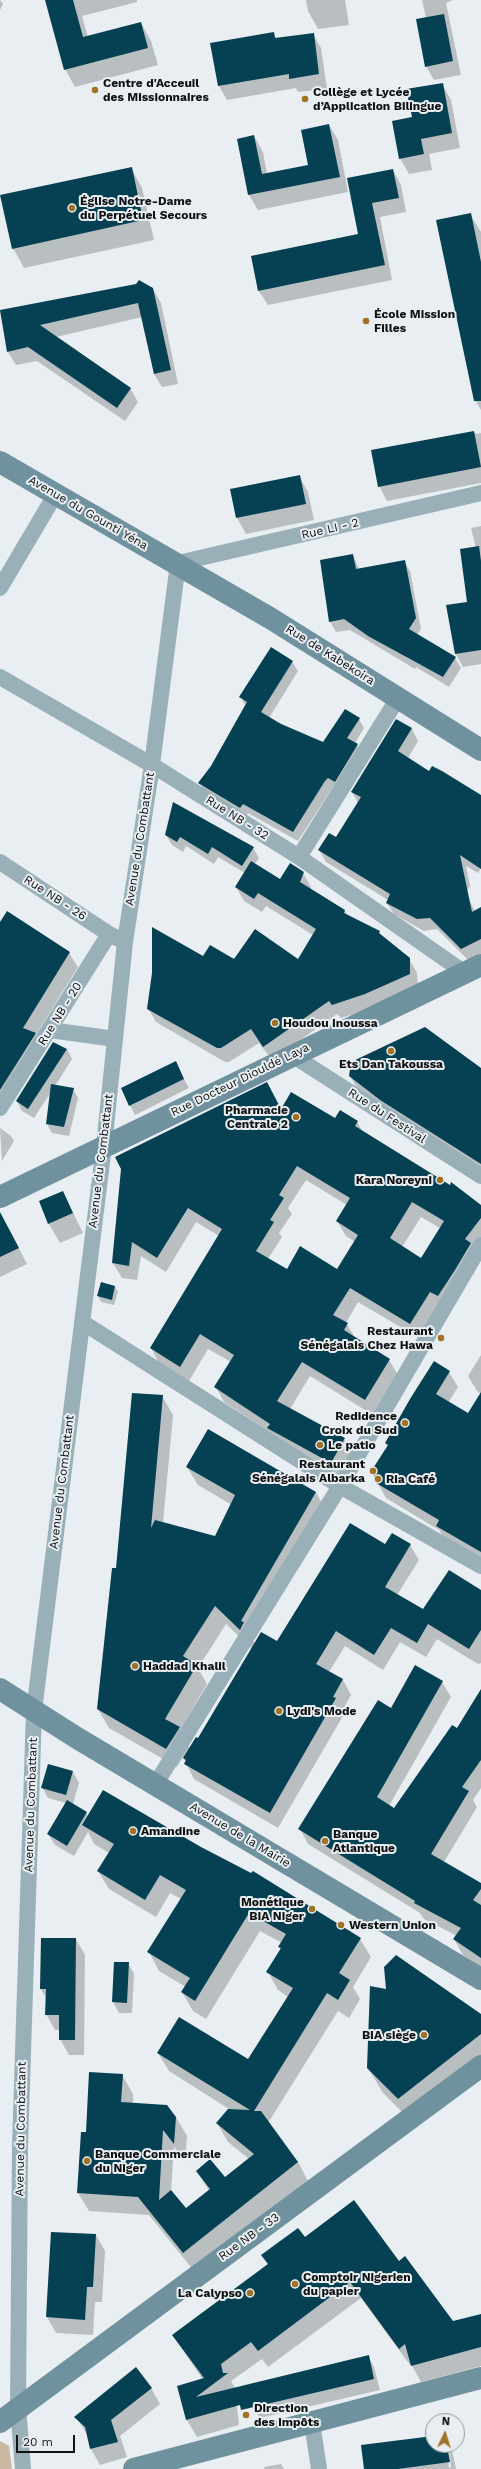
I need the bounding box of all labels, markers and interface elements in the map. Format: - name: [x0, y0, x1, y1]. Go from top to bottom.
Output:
- place label: Centre d'Acceuil des Missionnaires: [103, 76, 209, 104]
- marker: Centre d'Acceuil des Missionnaires: [90, 85, 100, 95]
- place label: Collège et Lycée d’Application Bilingue: [313, 85, 441, 113]
- marker: Collège et Lycée d’Application Bilingue: [300, 94, 310, 104]
- place label: Église Notre-Dame du Perpétuel Secours: [80, 194, 207, 222]
- marker: Église Notre-Dame du Perpétuel Secours: [67, 203, 77, 213]
- place label: École Mission Filles: [374, 307, 455, 335]
- marker: École Mission Filles: [361, 316, 371, 326]
- street label: Avenue du Gounti Yéna: [26, 473, 150, 553]
- street label: Rue LI - 2: [300, 515, 360, 543]
- street label: Rue de Kabekoira: [283, 622, 377, 688]
- street label: Avenue du Combattant: [122, 771, 158, 907]
- street label: Rue NB - 32: [203, 793, 271, 843]
- street label: Rue NB - 26: [21, 872, 89, 924]
- street label: Rue NB - 20: [35, 980, 85, 1048]
- place label: Houdou Inoussa: [283, 1016, 378, 1030]
- marker: Houdou Inoussa: [270, 1018, 280, 1028]
- street label: Rue Docteur Diouldé Laya: [168, 1040, 312, 1120]
- marker: Ets Dan Takoussa: [386, 1046, 396, 1056]
- place label: Ets Dan Takoussa: [339, 1057, 443, 1071]
- street label: Rue du Festival: [345, 1085, 429, 1147]
- street label: Avenue du Combattant: [86, 1093, 116, 1229]
- place label: Pharmacie Centrale 2: [225, 1103, 288, 1131]
- marker: Pharmacie Centrale 2: [291, 1112, 301, 1122]
- place label: Kara Noreyni: [356, 1173, 432, 1187]
- marker: Kara Noreyni: [435, 1175, 445, 1185]
- place label: Restaurant Sénégalais Chez Hawa: [301, 1324, 433, 1352]
- marker: Restaurant Sénégalais Chez Hawa: [436, 1333, 446, 1343]
- place label: Redidence Croix du Sud: [322, 1409, 397, 1437]
- street label: Avenue du Combattant: [47, 1414, 77, 1550]
- marker: Redidence Croix du Sud: [400, 1418, 410, 1428]
- place label: Le patio: [328, 1438, 376, 1452]
- marker: Le patio: [315, 1440, 325, 1450]
- place label: Restaurant Sénégalais Albarka: [252, 1457, 365, 1485]
- marker: Restaurant Sénégalais Albarka: [368, 1466, 378, 1476]
- place label: Ria Café: [386, 1472, 435, 1486]
- marker: Ria Café: [373, 1474, 383, 1484]
- place label: Haddad Khalil: [143, 1659, 226, 1673]
- marker: Haddad Khalil: [130, 1661, 140, 1671]
- place label: Lydi's Mode: [287, 1704, 356, 1718]
- marker: Lydi's Mode: [274, 1706, 284, 1716]
- street label: Avenue du Combattant: [21, 1737, 41, 1873]
- street label: Avenue de la Mairie: [187, 1799, 293, 1871]
- place label: Amandine: [141, 1824, 200, 1838]
- marker: Amandine: [128, 1826, 138, 1836]
- place label: Banque Atlantique: [333, 1827, 395, 1855]
- marker: Banque Atlantique: [320, 1836, 330, 1846]
- place label: Monétique BIA Niger: [241, 1895, 304, 1923]
- marker: Monétique BIA Niger: [307, 1904, 317, 1914]
- place label: Western Union: [349, 1918, 436, 1932]
- marker: Western Union: [336, 1920, 346, 1930]
- place label: BIA siège: [362, 2028, 416, 2042]
- marker: BIA siège: [419, 2030, 429, 2040]
- street label: Avenue du Combattant: [13, 2061, 29, 2197]
- place label: Banque Commerciale du Niger: [95, 2147, 221, 2175]
- marker: Banque Commerciale du Niger: [82, 2156, 92, 2166]
- street label: Rue NB - 33: [216, 2210, 282, 2264]
- place label: Comptoir Nigerien du papier: [303, 2270, 411, 2298]
- marker: Comptoir Nigerien du papier: [290, 2279, 300, 2289]
- place label: La Calypso: [178, 2286, 242, 2300]
- marker: La Calypso: [245, 2288, 255, 2298]
- place label: Direction des impôts: [254, 2401, 319, 2429]
- marker: Direction des impôts: [241, 2410, 251, 2420]
- north arrow: [425, 2413, 465, 2453]
- text: N: [441, 2415, 450, 2428]
- scale bar: [18, 2427, 77, 2453]
- text: 20 m: [23, 2435, 53, 2449]

